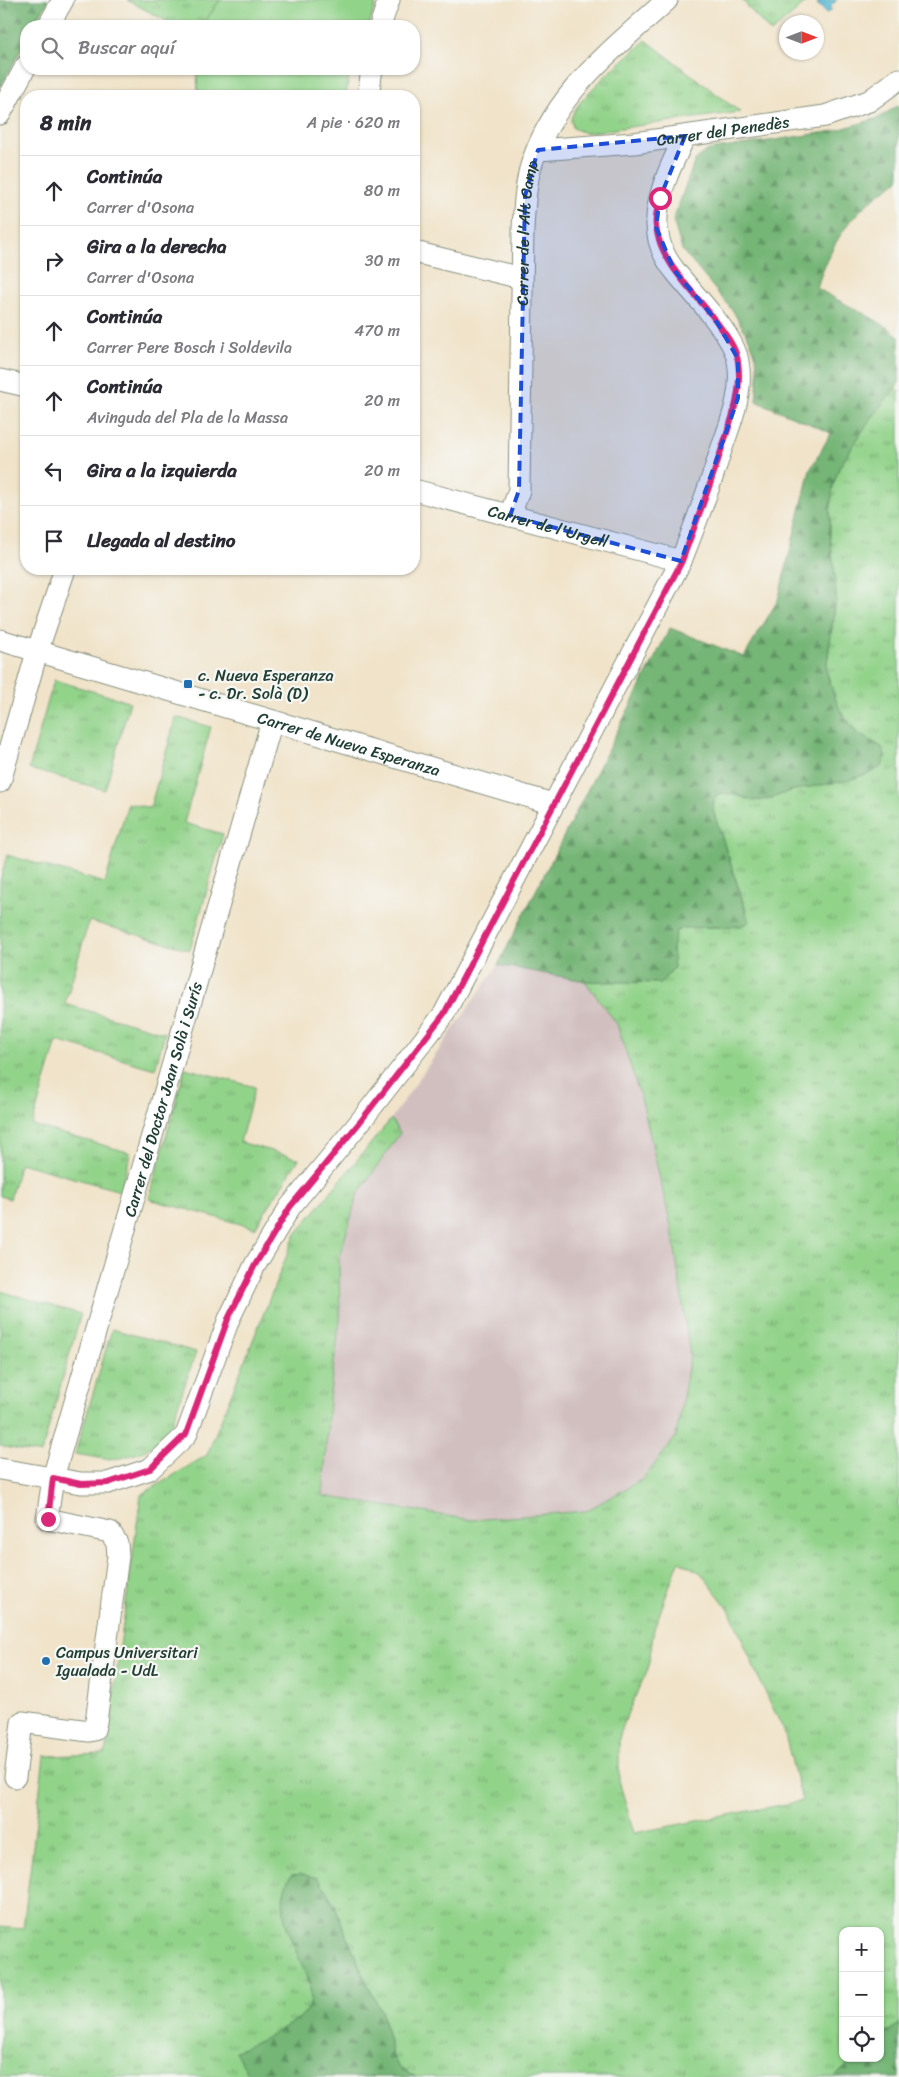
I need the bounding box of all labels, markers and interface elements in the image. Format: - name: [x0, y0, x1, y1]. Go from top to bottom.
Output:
- north arrow: [779, 15, 824, 60]
- search box: [20, 20, 420, 75]
- text: Buscar aquí: [78, 31, 175, 64]
- icon: search: [38, 34, 66, 62]
- text: 8 min: [40, 104, 91, 142]
- street label: Carrer del Penedès: [655, 107, 792, 154]
- text: A pie · 620 m: [307, 108, 400, 137]
- street label: Carrer de l'Alt Camp: [507, 155, 547, 306]
- text: Continúa: [87, 160, 162, 193]
- text: 80 m: [364, 176, 400, 205]
- icon: ahead: [40, 177, 68, 205]
- route start: [649, 187, 672, 210]
- text: Carrer d'Osona: [87, 193, 194, 222]
- text: Gira a la derecha: [87, 230, 226, 263]
- text: 30 m: [365, 246, 400, 275]
- icon: right: [40, 247, 68, 275]
- text: Carrer d'Osona: [87, 263, 194, 292]
- text: Continúa: [87, 300, 162, 333]
- text: 470 m: [354, 316, 400, 345]
- icon: ahead: [40, 317, 68, 345]
- text: Carrer Pere Bosch i Soldevila: [87, 333, 292, 362]
- text: Continúa: [87, 370, 162, 403]
- text: 20 m: [364, 386, 400, 415]
- icon: ahead: [40, 387, 68, 415]
- text: Avinguda del Pla de la Massa: [87, 403, 288, 432]
- text: Gira a la izquierda: [87, 454, 237, 487]
- text: 20 m: [364, 456, 400, 485]
- icon: left: [40, 457, 68, 485]
- street label: Carrer de l'Urgell: [485, 496, 612, 556]
- text: Llegada al destino: [87, 524, 236, 557]
- icon: arrive: [40, 527, 68, 555]
- place label: c. Nueva Esperanza - c. Dr. Solà (D): [198, 661, 334, 708]
- marker: c. Nueva Esperanza - c. Dr. Solà (D): [182, 678, 194, 690]
- street label: Carrer de Nueva Esperanza: [254, 703, 444, 784]
- street label: Carrer del Doctor Joan Solà i Surís: [115, 978, 211, 1220]
- route end: [37, 1508, 60, 1531]
- place label: Campus Universitari Igualada - UdL: [55, 1638, 198, 1685]
- marker: Campus Universitari Igualada - UdL: [40, 1655, 52, 1667]
- map controls: [839, 1927, 884, 2062]
- button: +: [839, 1927, 884, 1972]
- button: −: [839, 1972, 884, 2017]
- button: locate: [839, 2017, 884, 2062]

